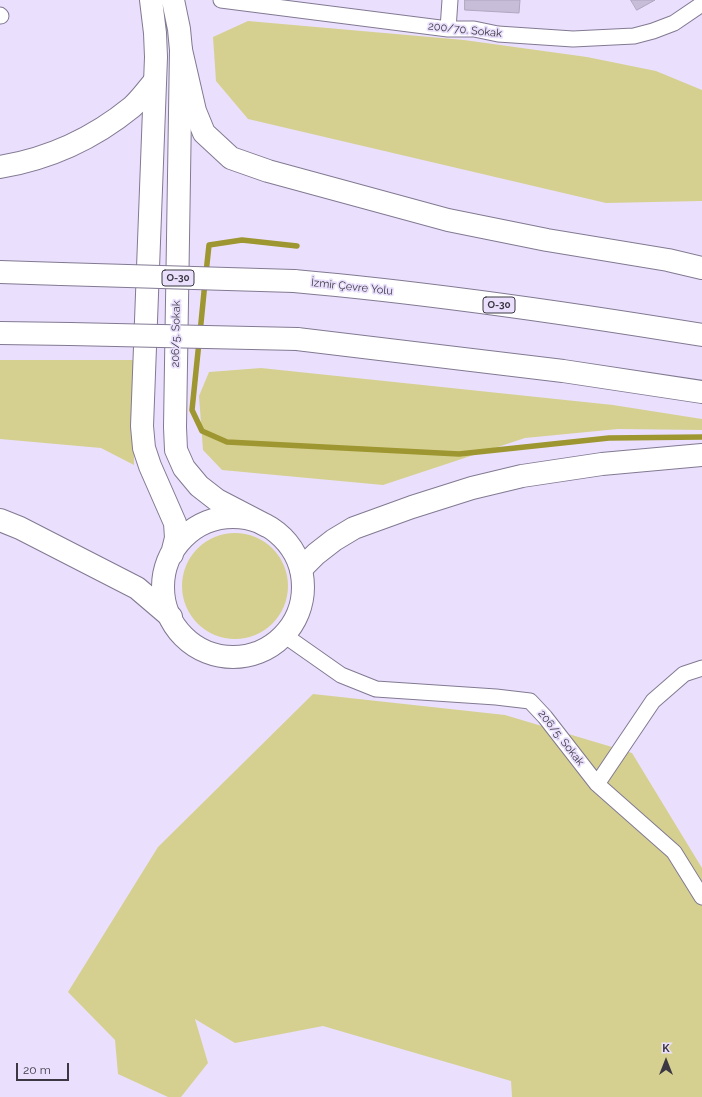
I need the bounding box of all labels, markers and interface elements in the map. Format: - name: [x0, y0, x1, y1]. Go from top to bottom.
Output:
- street label: 200/70. Sokak: [427, 20, 503, 40]
- road number: O-30: [162, 270, 194, 286]
- street label: İzmir Çevre Yolu: [310, 276, 394, 298]
- road number: O-30: [483, 297, 515, 313]
- street label: 206/5. Sokak: [169, 300, 183, 368]
- street label: 206/5. Sokak: [535, 708, 587, 768]
- north arrow: [646, 1041, 686, 1081]
- text: K: [662, 1042, 670, 1055]
- scale bar: [18, 1055, 71, 1081]
- text: 20 m: [23, 1063, 51, 1077]

